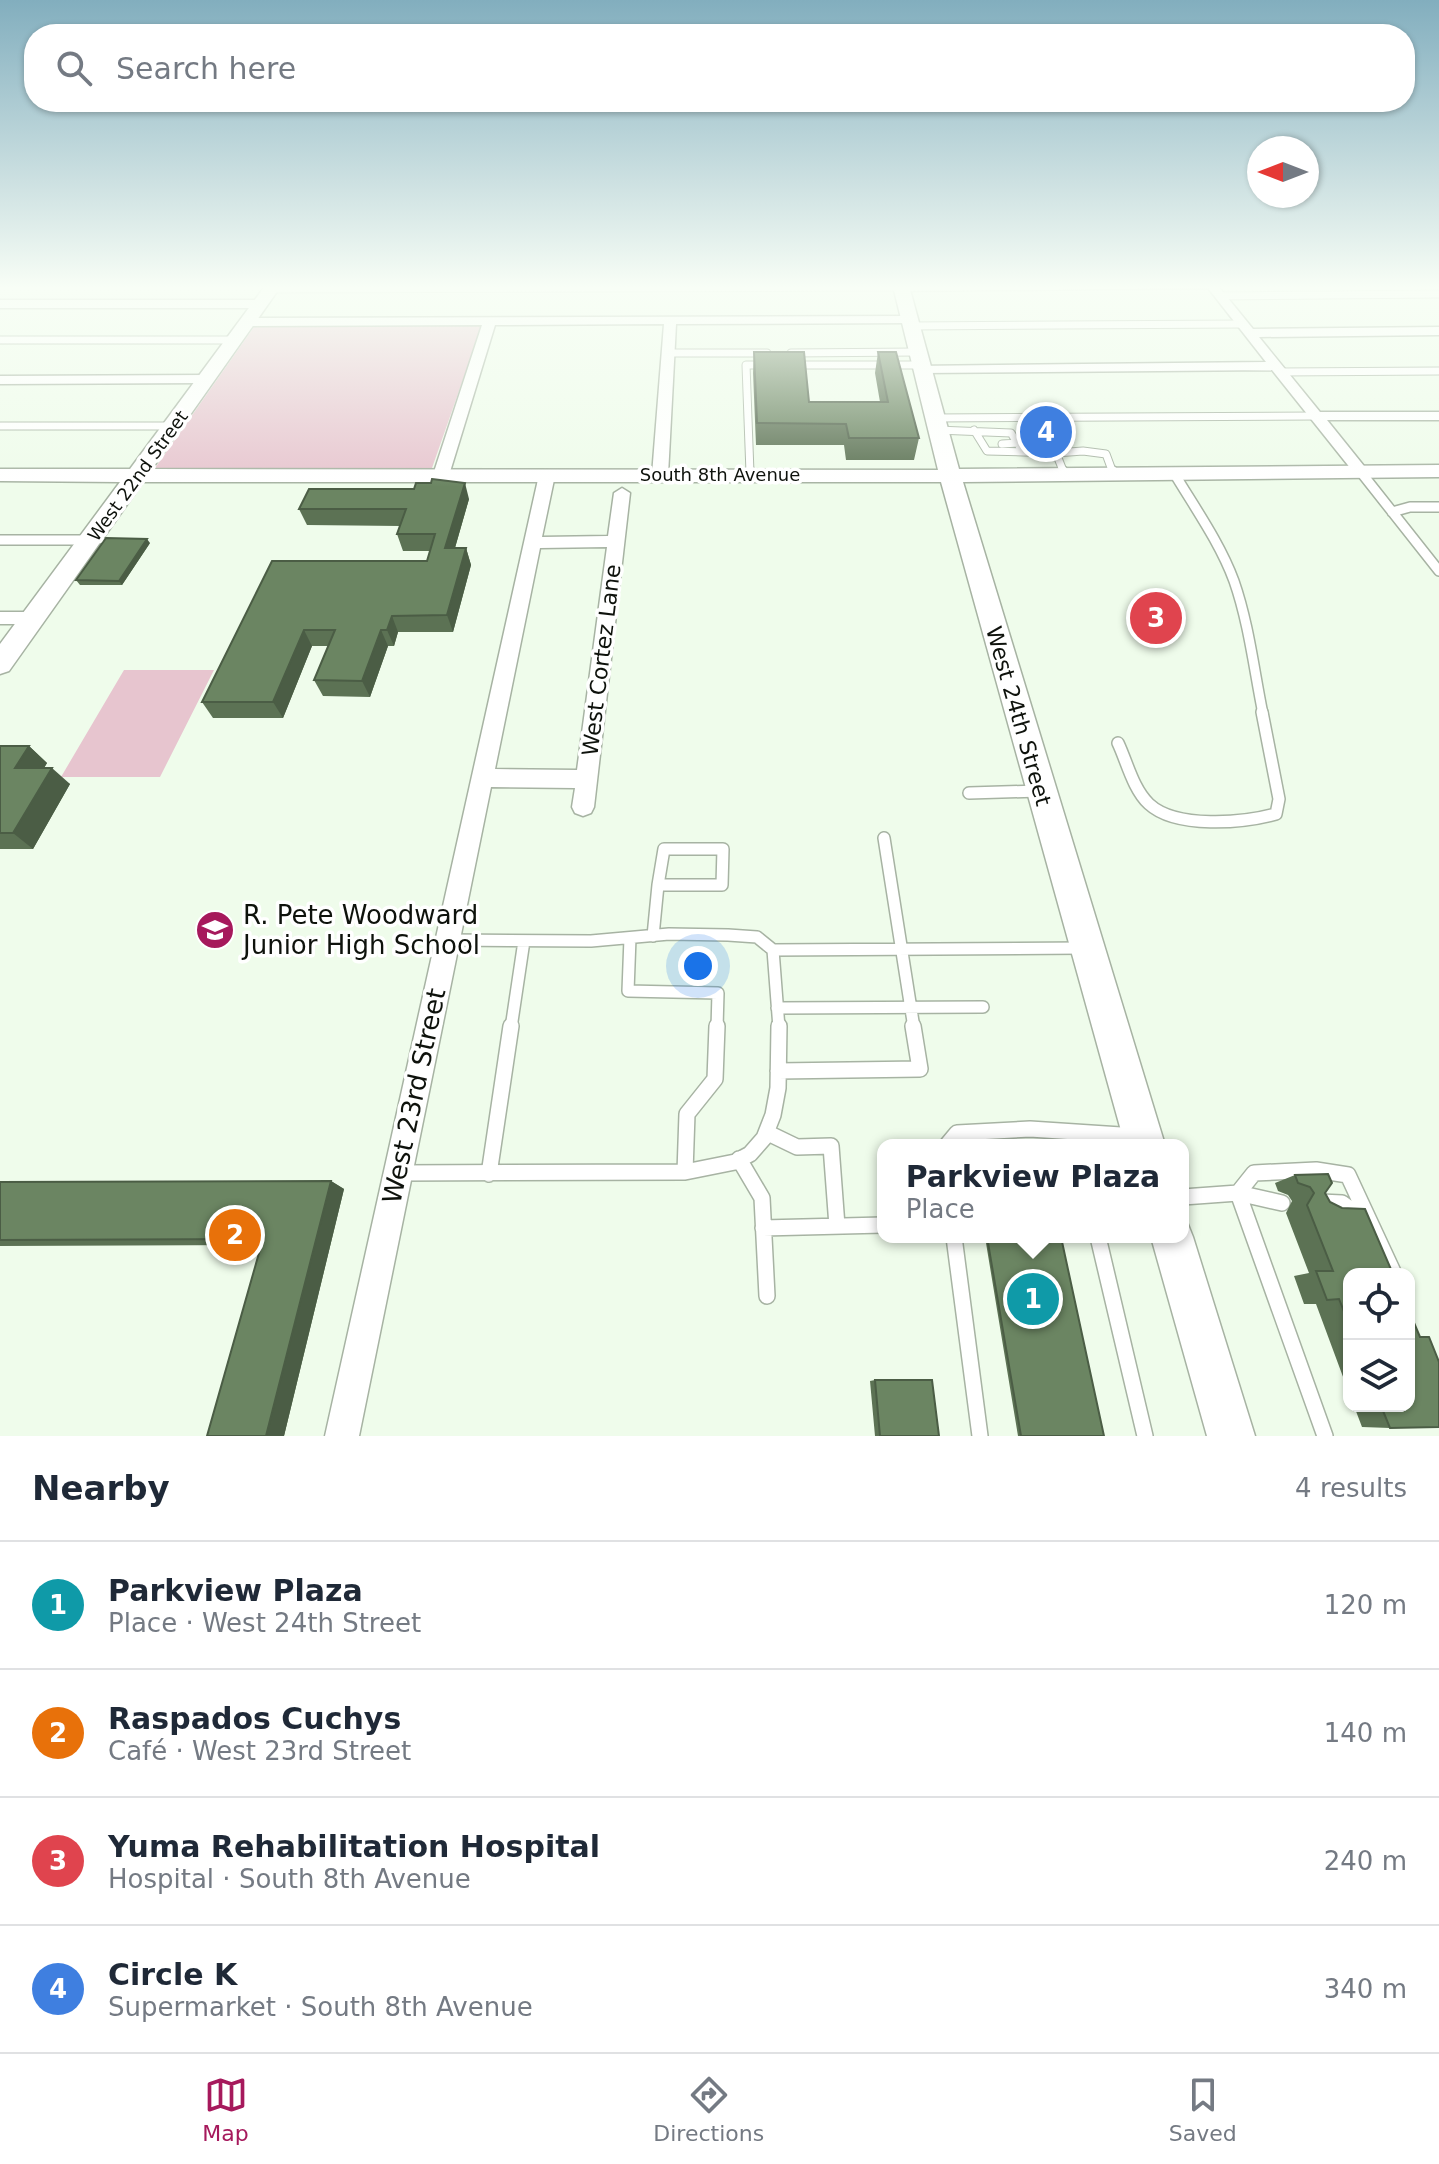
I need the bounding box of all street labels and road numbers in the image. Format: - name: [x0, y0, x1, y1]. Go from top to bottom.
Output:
- street label: West 22nd Street: [83, 406, 192, 545]
- street label: South 8th Avenue: [640, 464, 800, 485]
- street label: West Cortez Lane: [577, 563, 626, 757]
- street label: West 24th Street: [981, 624, 1056, 809]
- street label: West 23rd Street: [377, 986, 451, 1206]

